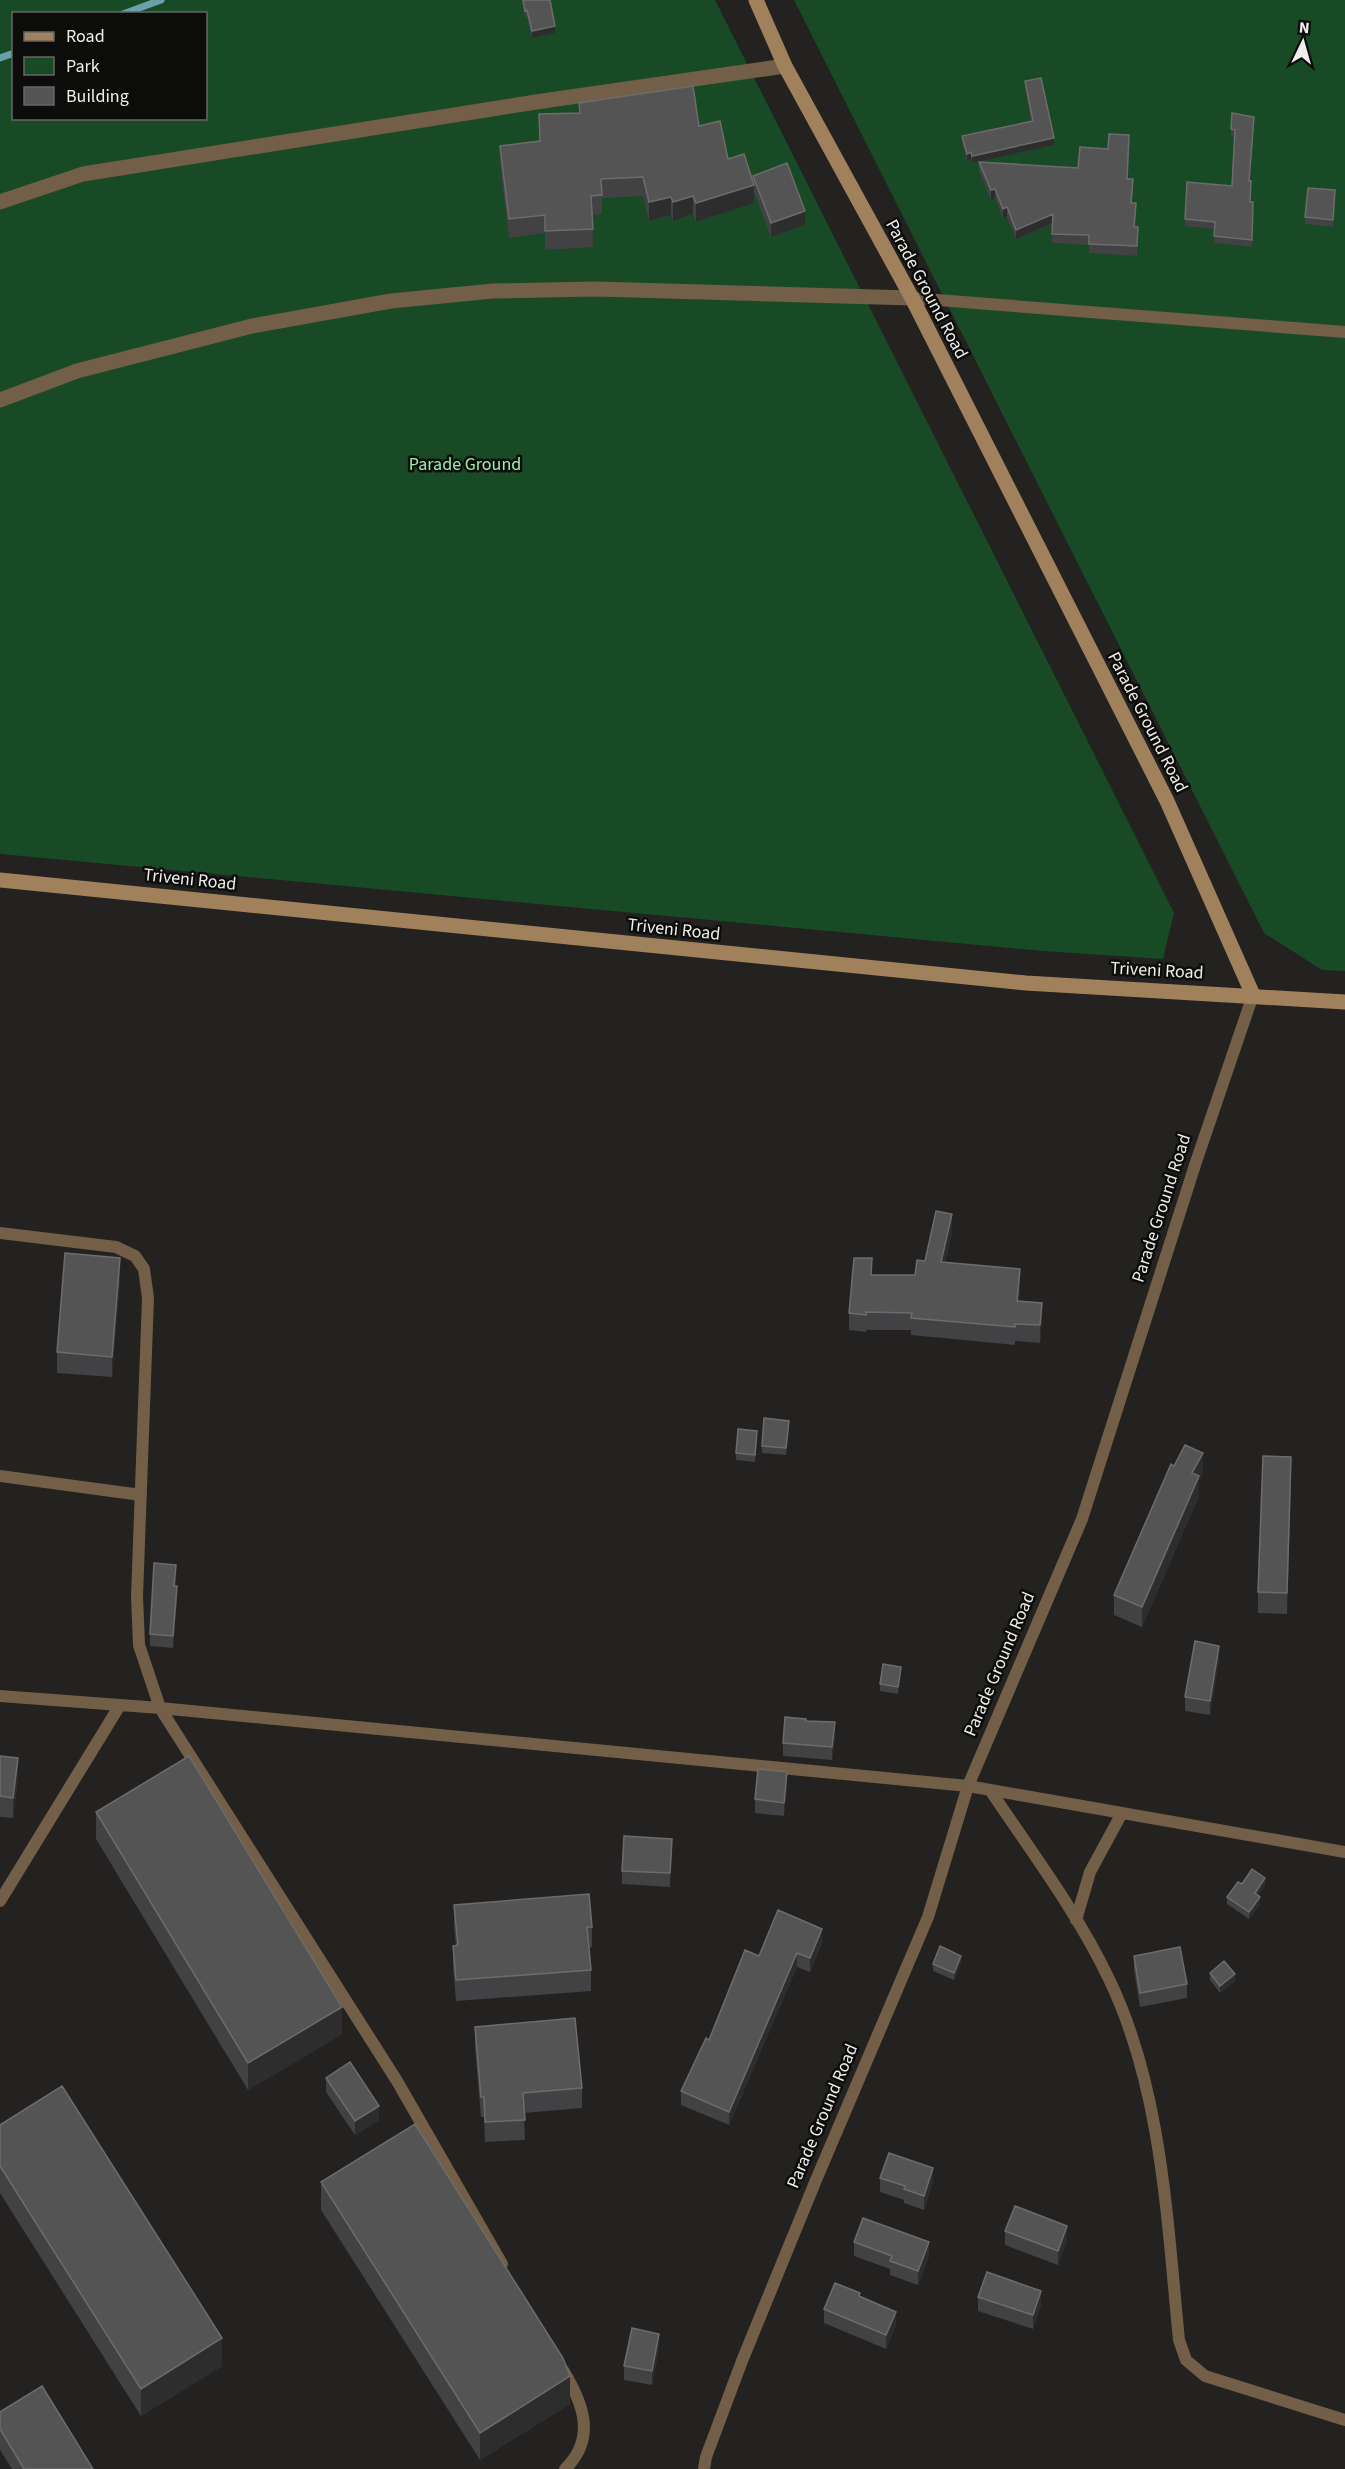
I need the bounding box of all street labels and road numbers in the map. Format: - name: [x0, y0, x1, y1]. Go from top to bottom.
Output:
- street label: Parade Ground Road: [879, 215, 974, 363]
- street label: Parade Ground Road: [1101, 648, 1194, 797]
- street label: Triveni Road: [142, 862, 238, 897]
- street label: Triveni Road: [626, 912, 722, 947]
- street label: Triveni Road: [1110, 956, 1204, 985]
- street label: Parade Ground Road: [1126, 1131, 1197, 1286]
- street label: Parade Ground Road: [958, 1588, 1041, 1740]
- street label: Parade Ground Road: [781, 2040, 864, 2192]

